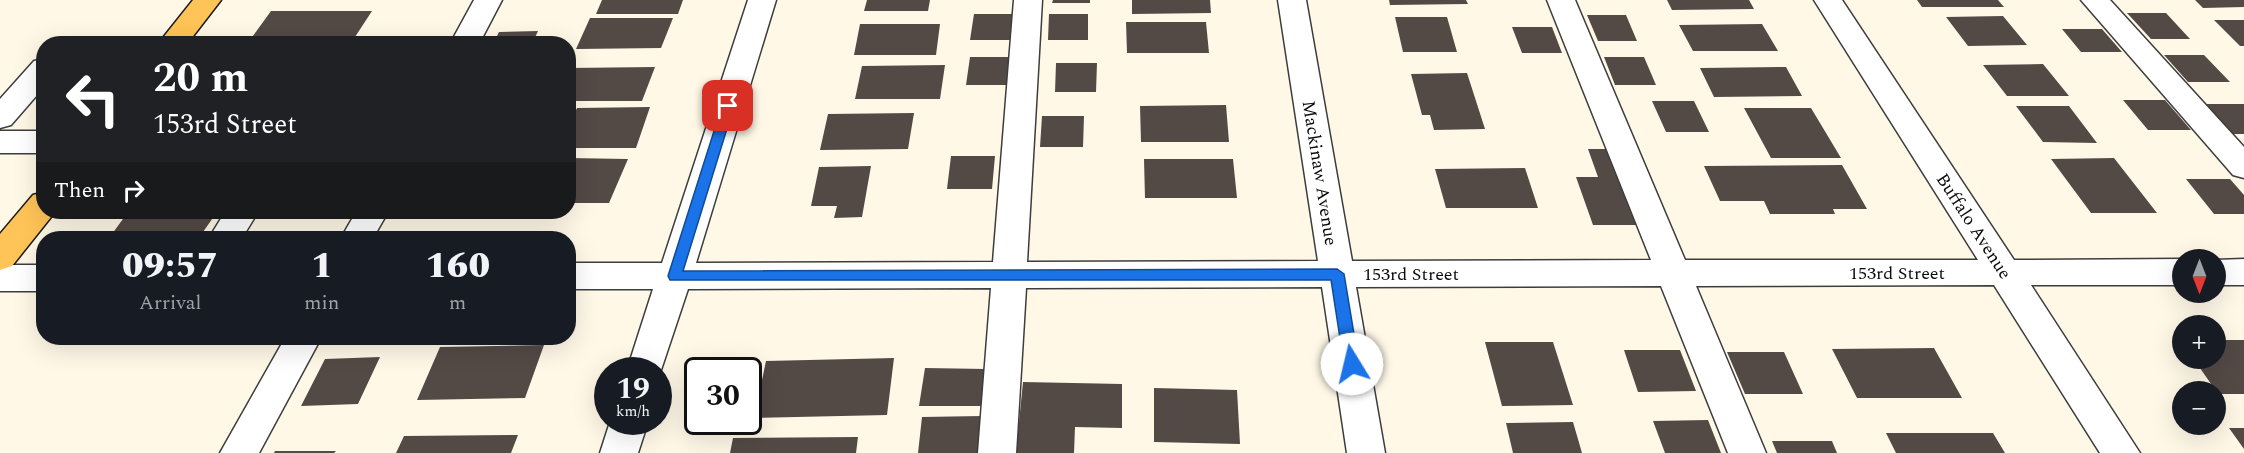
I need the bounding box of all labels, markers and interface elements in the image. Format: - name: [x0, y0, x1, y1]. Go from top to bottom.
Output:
- text: 20 m: [153, 47, 248, 110]
- icon: left: [54, 60, 132, 138]
- pin: [702, 80, 753, 131]
- icon: arrive: [711, 89, 744, 122]
- street label: Mackinaw Avenue: [1295, 99, 1344, 248]
- text: 153rd Street: [153, 104, 297, 146]
- street label: Buffalo Avenue: [1929, 168, 2018, 285]
- text: Then: [54, 174, 105, 207]
- icon: right: [117, 174, 150, 207]
- text: 09:57: [122, 239, 218, 294]
- text: 1: [311, 239, 333, 294]
- text: 160: [425, 239, 490, 294]
- north arrow: [2172, 249, 2226, 303]
- map controls: [2172, 249, 2226, 435]
- street label: 153rd Street: [1849, 260, 1945, 287]
- street label: 153rd Street: [1363, 261, 1459, 288]
- text: Arrival: [139, 288, 201, 318]
- text: min: [304, 288, 339, 318]
- text: m: [449, 288, 466, 318]
- button: +: [2172, 315, 2226, 369]
- position arrow: [1320, 332, 1384, 396]
- speed limit sign: 30: [684, 357, 762, 435]
- text: 19: [616, 366, 650, 412]
- button: −: [2172, 381, 2226, 435]
- text: km/h: [616, 400, 650, 423]

